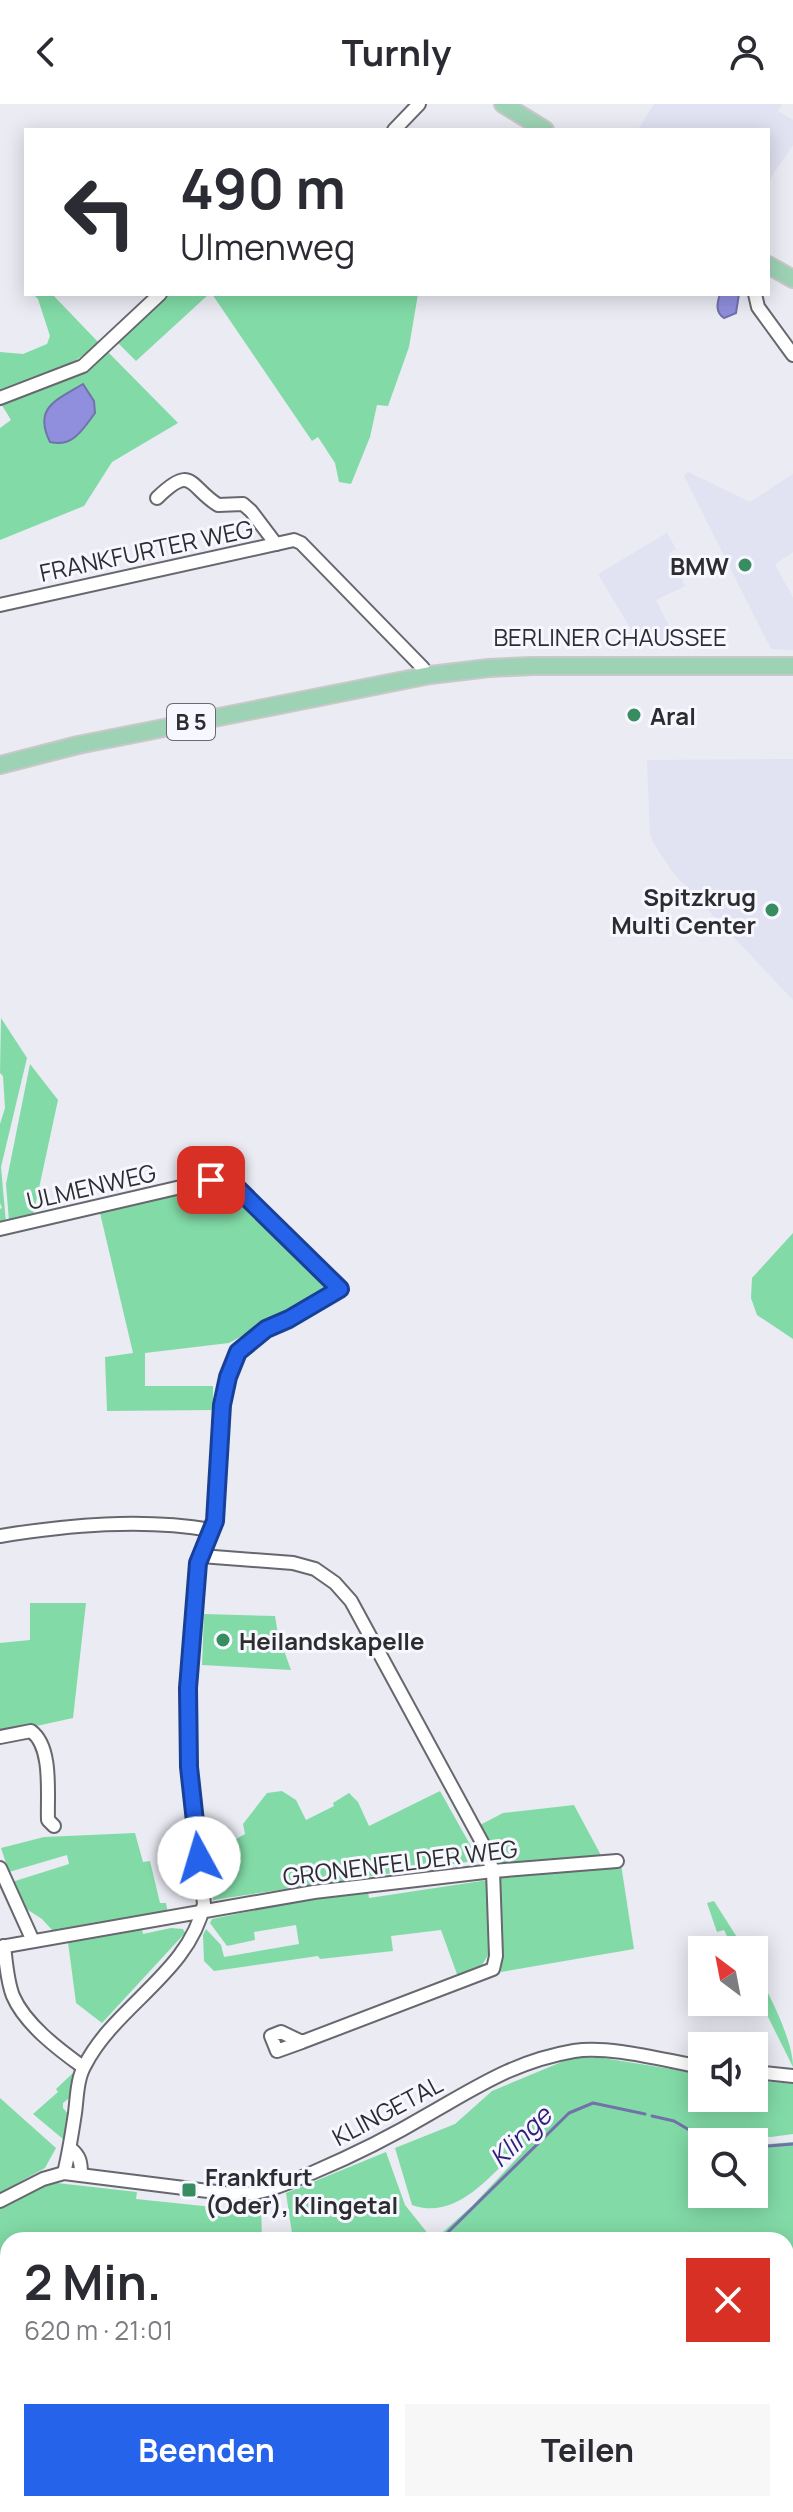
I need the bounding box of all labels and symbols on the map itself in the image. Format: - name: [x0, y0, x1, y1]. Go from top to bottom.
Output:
- street label: FRANKFURTER WEG: [36, 511, 256, 589]
- place label: BMW: [670, 549, 730, 582]
- marker: BMW: [736, 556, 754, 574]
- street label: BERLINER CHAUSSEE: [493, 620, 727, 653]
- place label: Aral: [650, 699, 696, 732]
- road number: B 5: [167, 704, 215, 740]
- marker: Aral: [625, 706, 643, 724]
- place label: Spitzkrug Multi Center: [611, 880, 756, 941]
- marker: Spitzkrug Multi Center: [763, 901, 781, 919]
- pin: [177, 1146, 245, 1214]
- street label: ULMENWEG: [23, 1155, 159, 1217]
- place label: Heilandskapelle: [239, 1624, 425, 1657]
- marker: Heilandskapelle: [214, 1631, 232, 1649]
- position arrow: [157, 1816, 241, 1900]
- street label: GRONENFELDER WEG: [281, 1831, 519, 1893]
- north arrow: [688, 1936, 768, 2016]
- street label: KLINGETAL: [326, 2067, 448, 2153]
- water label: Klinge: [481, 2096, 560, 2175]
- place label: Frankfurt (Oder), Klingetal: [205, 2160, 398, 2221]
- marker: Frankfurt (Oder), Klingetal: [180, 2181, 198, 2199]

